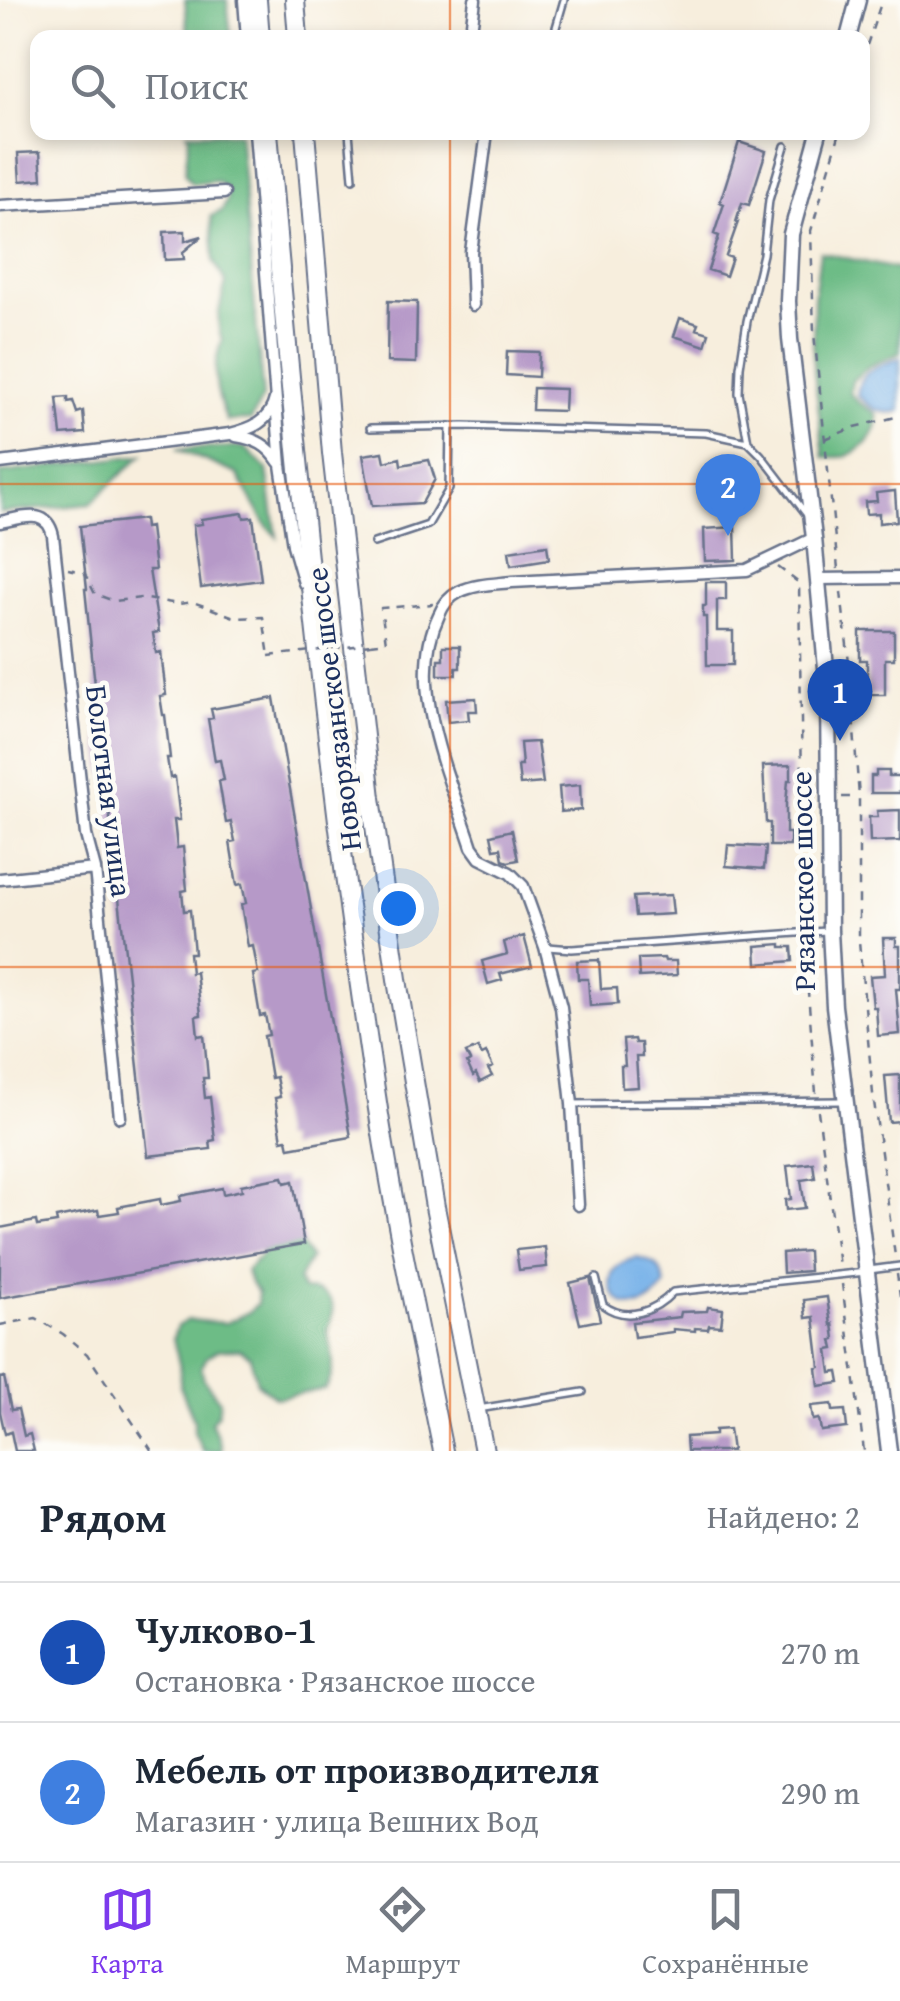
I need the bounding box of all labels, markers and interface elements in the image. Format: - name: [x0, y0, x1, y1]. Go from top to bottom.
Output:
- search box: [30, 30, 870, 140]
- text: Поиск: [145, 57, 248, 113]
- icon: search: [65, 58, 120, 113]
- pin: 2: [696, 454, 760, 536]
- street label: Новорязанское шоссе: [294, 565, 372, 853]
- pin: 1: [808, 658, 872, 741]
- street label: Болотная улица: [75, 682, 145, 900]
- street label: Рязанское шоссе: [778, 771, 826, 991]
- your location: [373, 883, 424, 934]
- text: Рядом: [40, 1486, 167, 1547]
- text: Найдено: 2: [707, 1493, 860, 1540]
- text: Чулково-1: [135, 1601, 317, 1657]
- text: 1: [64, 1629, 81, 1676]
- text: 270 m: [781, 1629, 860, 1676]
- text: Остановка · Рязанское шоссе: [135, 1657, 536, 1704]
- text: Мебель от производителя: [135, 1741, 599, 1797]
- text: 2: [64, 1769, 81, 1816]
- text: 290 m: [781, 1769, 860, 1816]
- text: Магазин · улица Вешних Вод: [135, 1797, 539, 1844]
- tab: Карта: [91, 1882, 164, 1983]
- tab: Маршрут: [346, 1882, 460, 1983]
- tab: Сохранённые: [642, 1882, 809, 1983]

